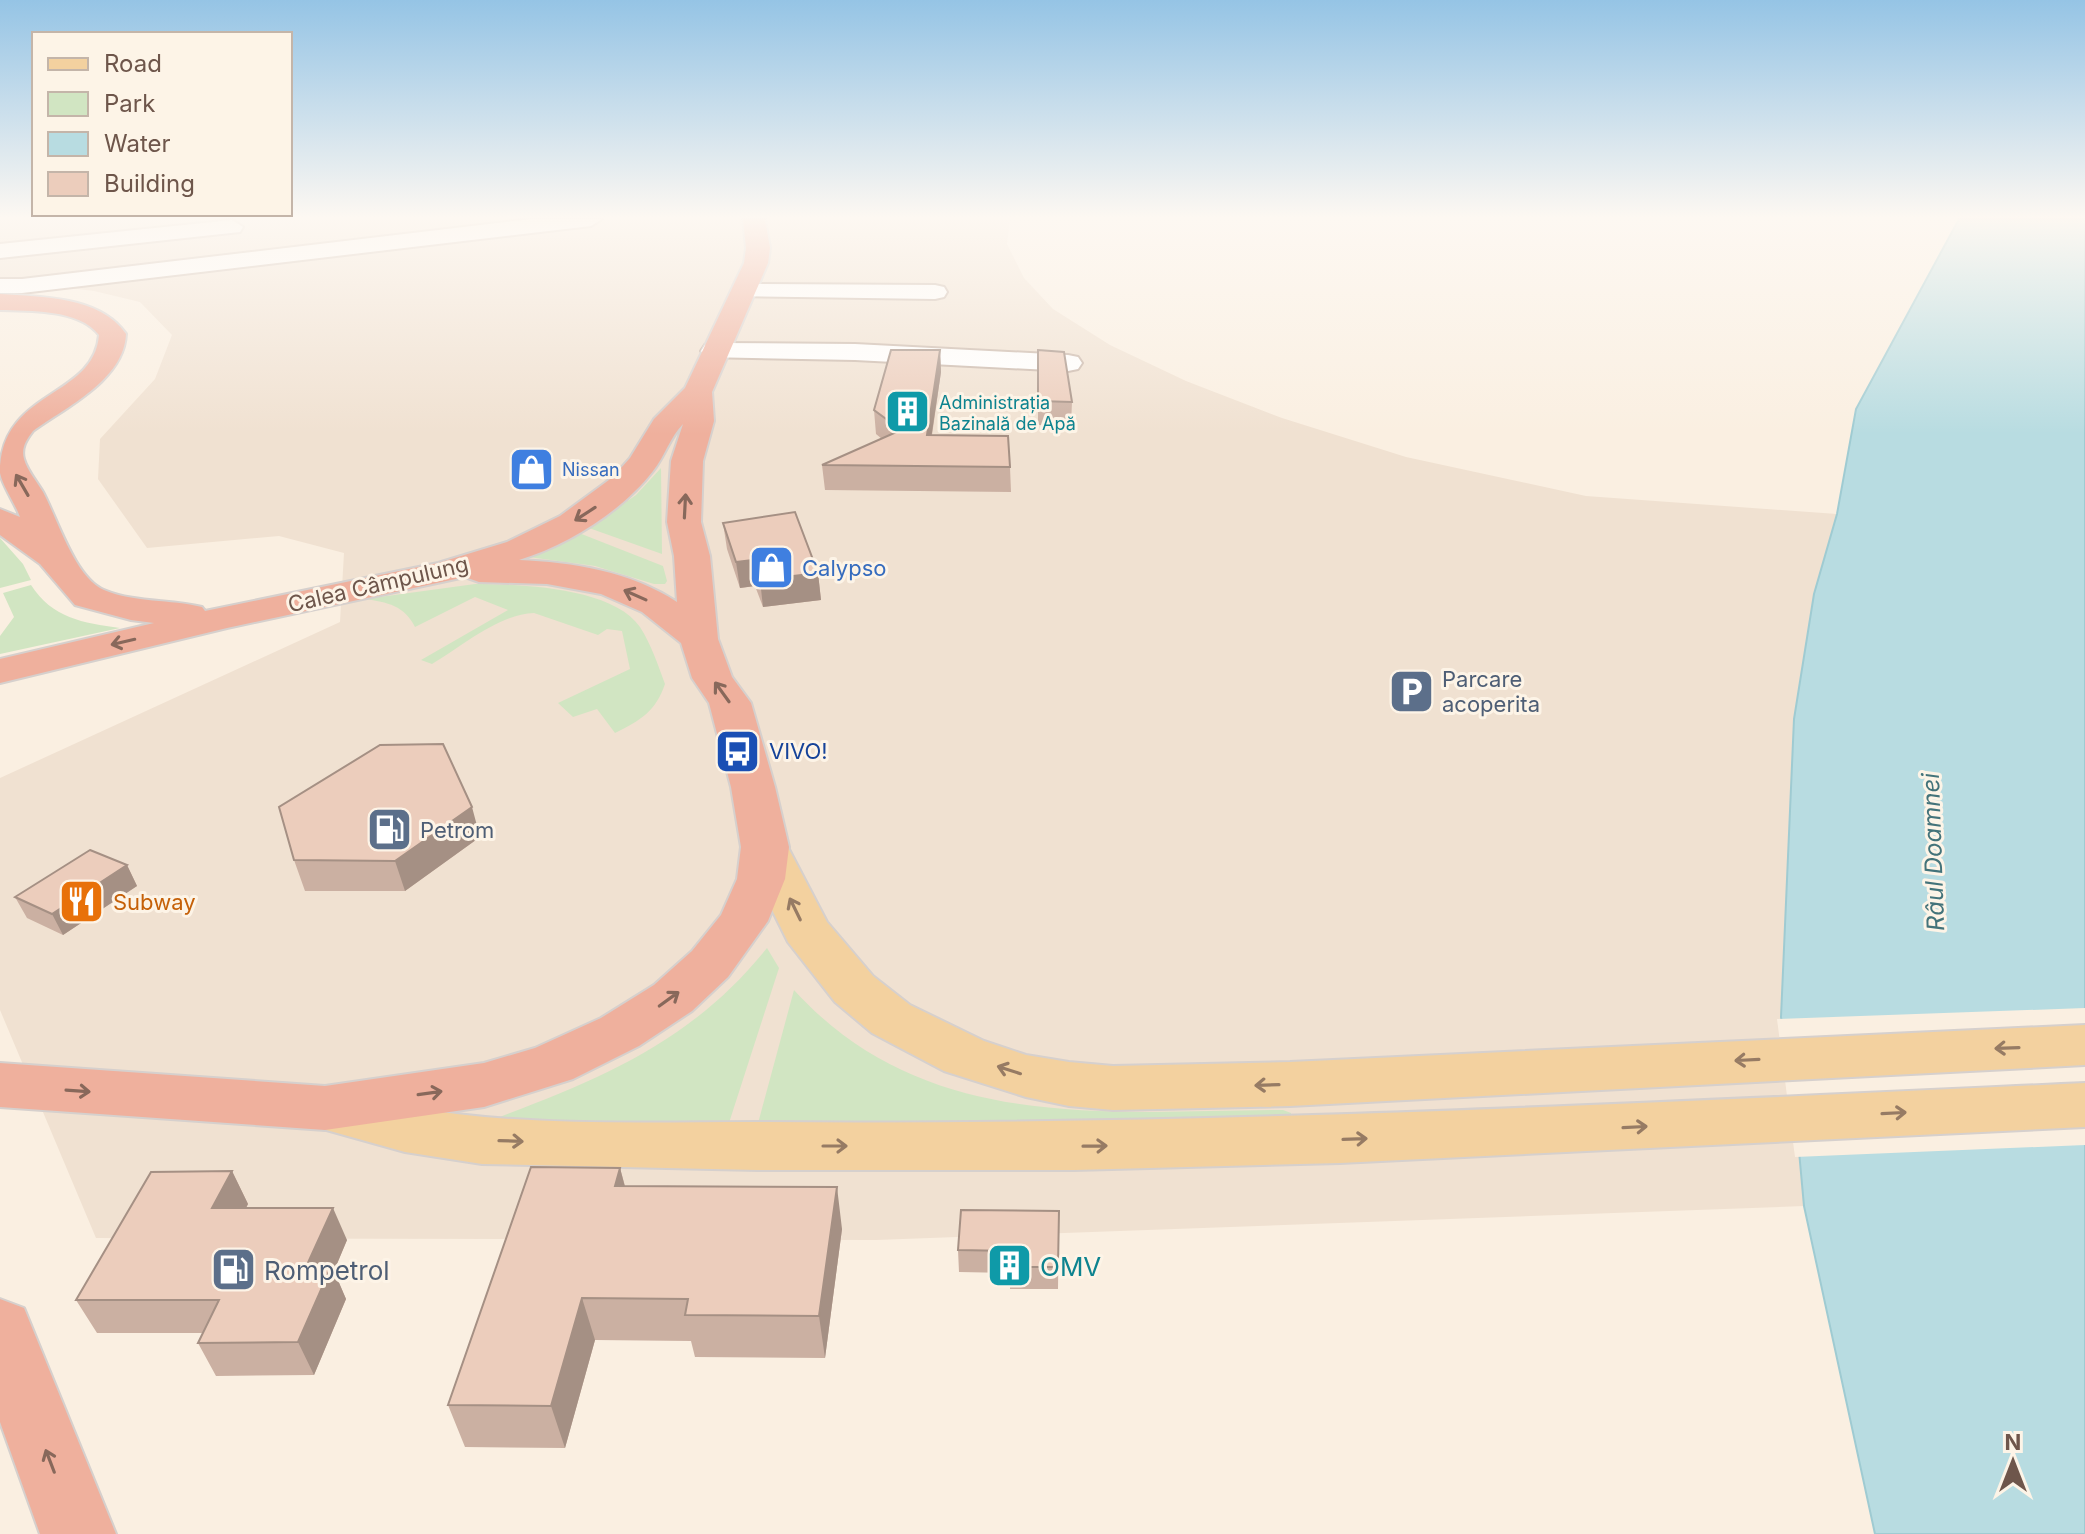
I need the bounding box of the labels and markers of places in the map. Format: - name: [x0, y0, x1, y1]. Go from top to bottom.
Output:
- building icon: Administrația Bazinală de Apă: [884, 388, 932, 436]
- place label: Administrația Bazinală de Apă: [939, 392, 1076, 434]
- shop icon: Nissan: [507, 445, 555, 493]
- place label: Nissan: [562, 459, 620, 480]
- shop icon: Calypso: [747, 544, 795, 592]
- place label: Calypso: [802, 555, 887, 581]
- place label: Parcare acoperita: [1442, 666, 1540, 717]
- parking icon: Parcare acoperita: [1387, 668, 1435, 716]
- bus stop icon: VIVO!: [714, 727, 762, 775]
- place label: VIVO!: [769, 738, 828, 764]
- fuel station icon: Petrom: [365, 806, 413, 854]
- place label: Petrom: [420, 817, 494, 843]
- restaurant icon: Subway: [58, 878, 106, 926]
- place label: Subway: [113, 889, 196, 915]
- building icon: OMV: [985, 1242, 1033, 1290]
- fuel station icon: Rompetrol: [209, 1246, 257, 1294]
- place label: OMV: [1040, 1251, 1101, 1282]
- place label: Rompetrol: [264, 1255, 390, 1286]

